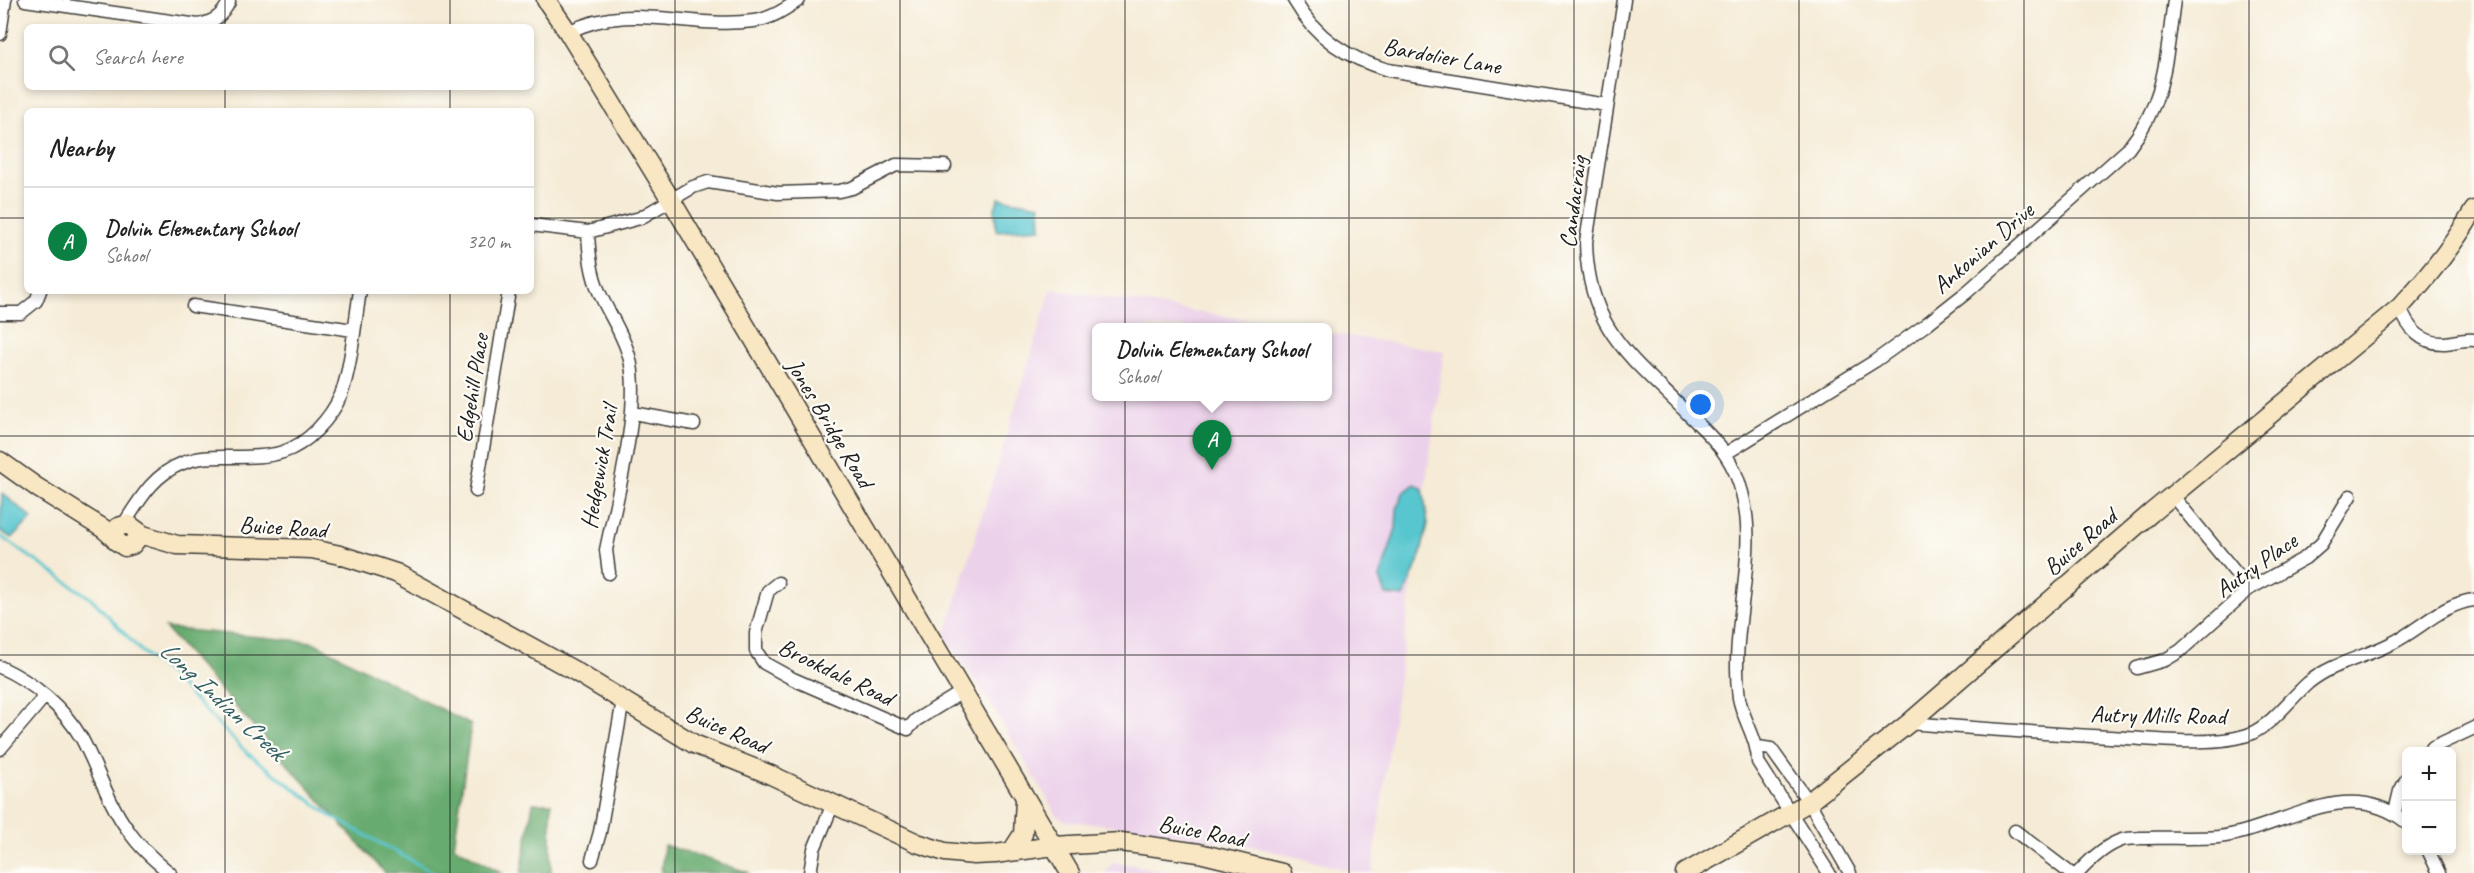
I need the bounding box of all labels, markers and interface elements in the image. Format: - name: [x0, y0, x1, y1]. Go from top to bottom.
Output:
- search box: [24, 24, 534, 90]
- street label: Bardolier Lane: [1381, 31, 1505, 81]
- icon: search: [45, 41, 78, 74]
- text: Search here: [93, 43, 183, 71]
- text: Nearby: [48, 131, 113, 164]
- street label: Candacraig: [1552, 152, 1594, 250]
- street label: Ankonian Drive: [1926, 194, 2041, 300]
- text: Dolvin Elementary School: [105, 215, 297, 243]
- text: A: [62, 229, 73, 254]
- text: 320 m: [467, 229, 510, 254]
- text: School: [105, 243, 148, 268]
- popup: [1092, 323, 1332, 401]
- street label: Edgehill Place: [449, 330, 496, 444]
- text: Dolvin Elementary School: [1116, 336, 1308, 364]
- street label: Jones Bridge Road: [779, 352, 882, 496]
- text: School: [1116, 364, 1159, 389]
- your location: [1686, 390, 1715, 419]
- street label: Hedgewick Trail: [573, 399, 625, 531]
- pin: A: [1192, 420, 1232, 470]
- street label: Buice Road: [2037, 500, 2126, 582]
- street label: Buice Road: [238, 509, 331, 545]
- street label: Autry Place: [2209, 525, 2305, 604]
- street label: Brookdale Road: [774, 631, 902, 714]
- water label: Long Indian Creek: [152, 633, 296, 770]
- street label: Buice Road: [681, 698, 776, 762]
- street label: Autry Mills Road: [2090, 699, 2230, 731]
- map controls: [2402, 747, 2456, 855]
- button: +: [2402, 747, 2456, 801]
- button: −: [2402, 801, 2456, 855]
- street label: Buice Road: [1156, 808, 1251, 855]

